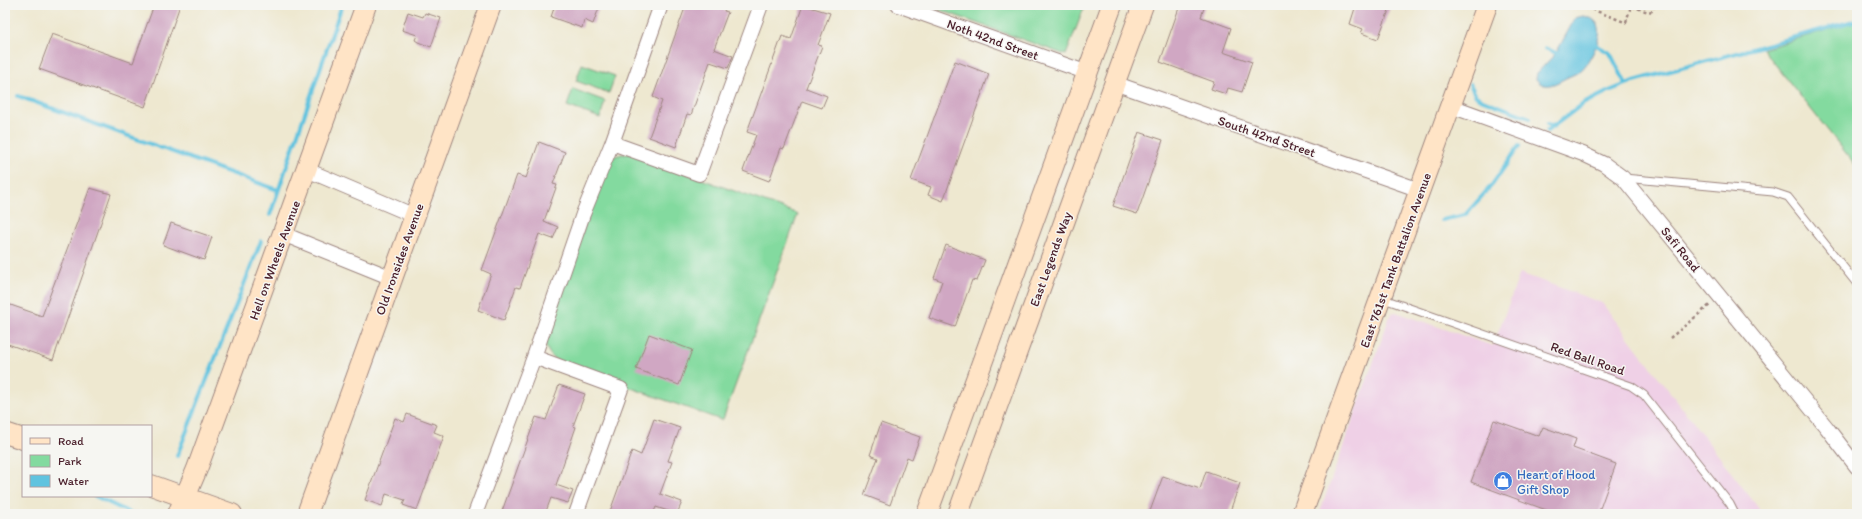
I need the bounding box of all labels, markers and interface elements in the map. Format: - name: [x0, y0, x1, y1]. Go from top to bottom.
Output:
- street label: Noth 42nd Street: [945, 16, 1041, 63]
- street label: South 42nd Street: [1216, 113, 1318, 160]
- street label: East 761st Tank Battalion Avenue: [1357, 171, 1434, 350]
- street label: Hell on Wheels Avenue: [246, 198, 303, 322]
- street label: Old Ironsides Avenue: [372, 201, 427, 317]
- street label: East Legends Way: [1026, 210, 1075, 309]
- street label: Safi Road: [1658, 224, 1703, 275]
- street label: Red Ball Road: [1549, 339, 1627, 378]
- legend: [22, 425, 152, 497]
- text: Road: [58, 434, 84, 448]
- text: Park: [58, 454, 82, 468]
- place label: Heart of Hood Gift Shop: [1517, 467, 1595, 497]
- shop icon: Heart of Hood Gift Shop: [1492, 470, 1514, 492]
- text: Water: [58, 474, 89, 488]

